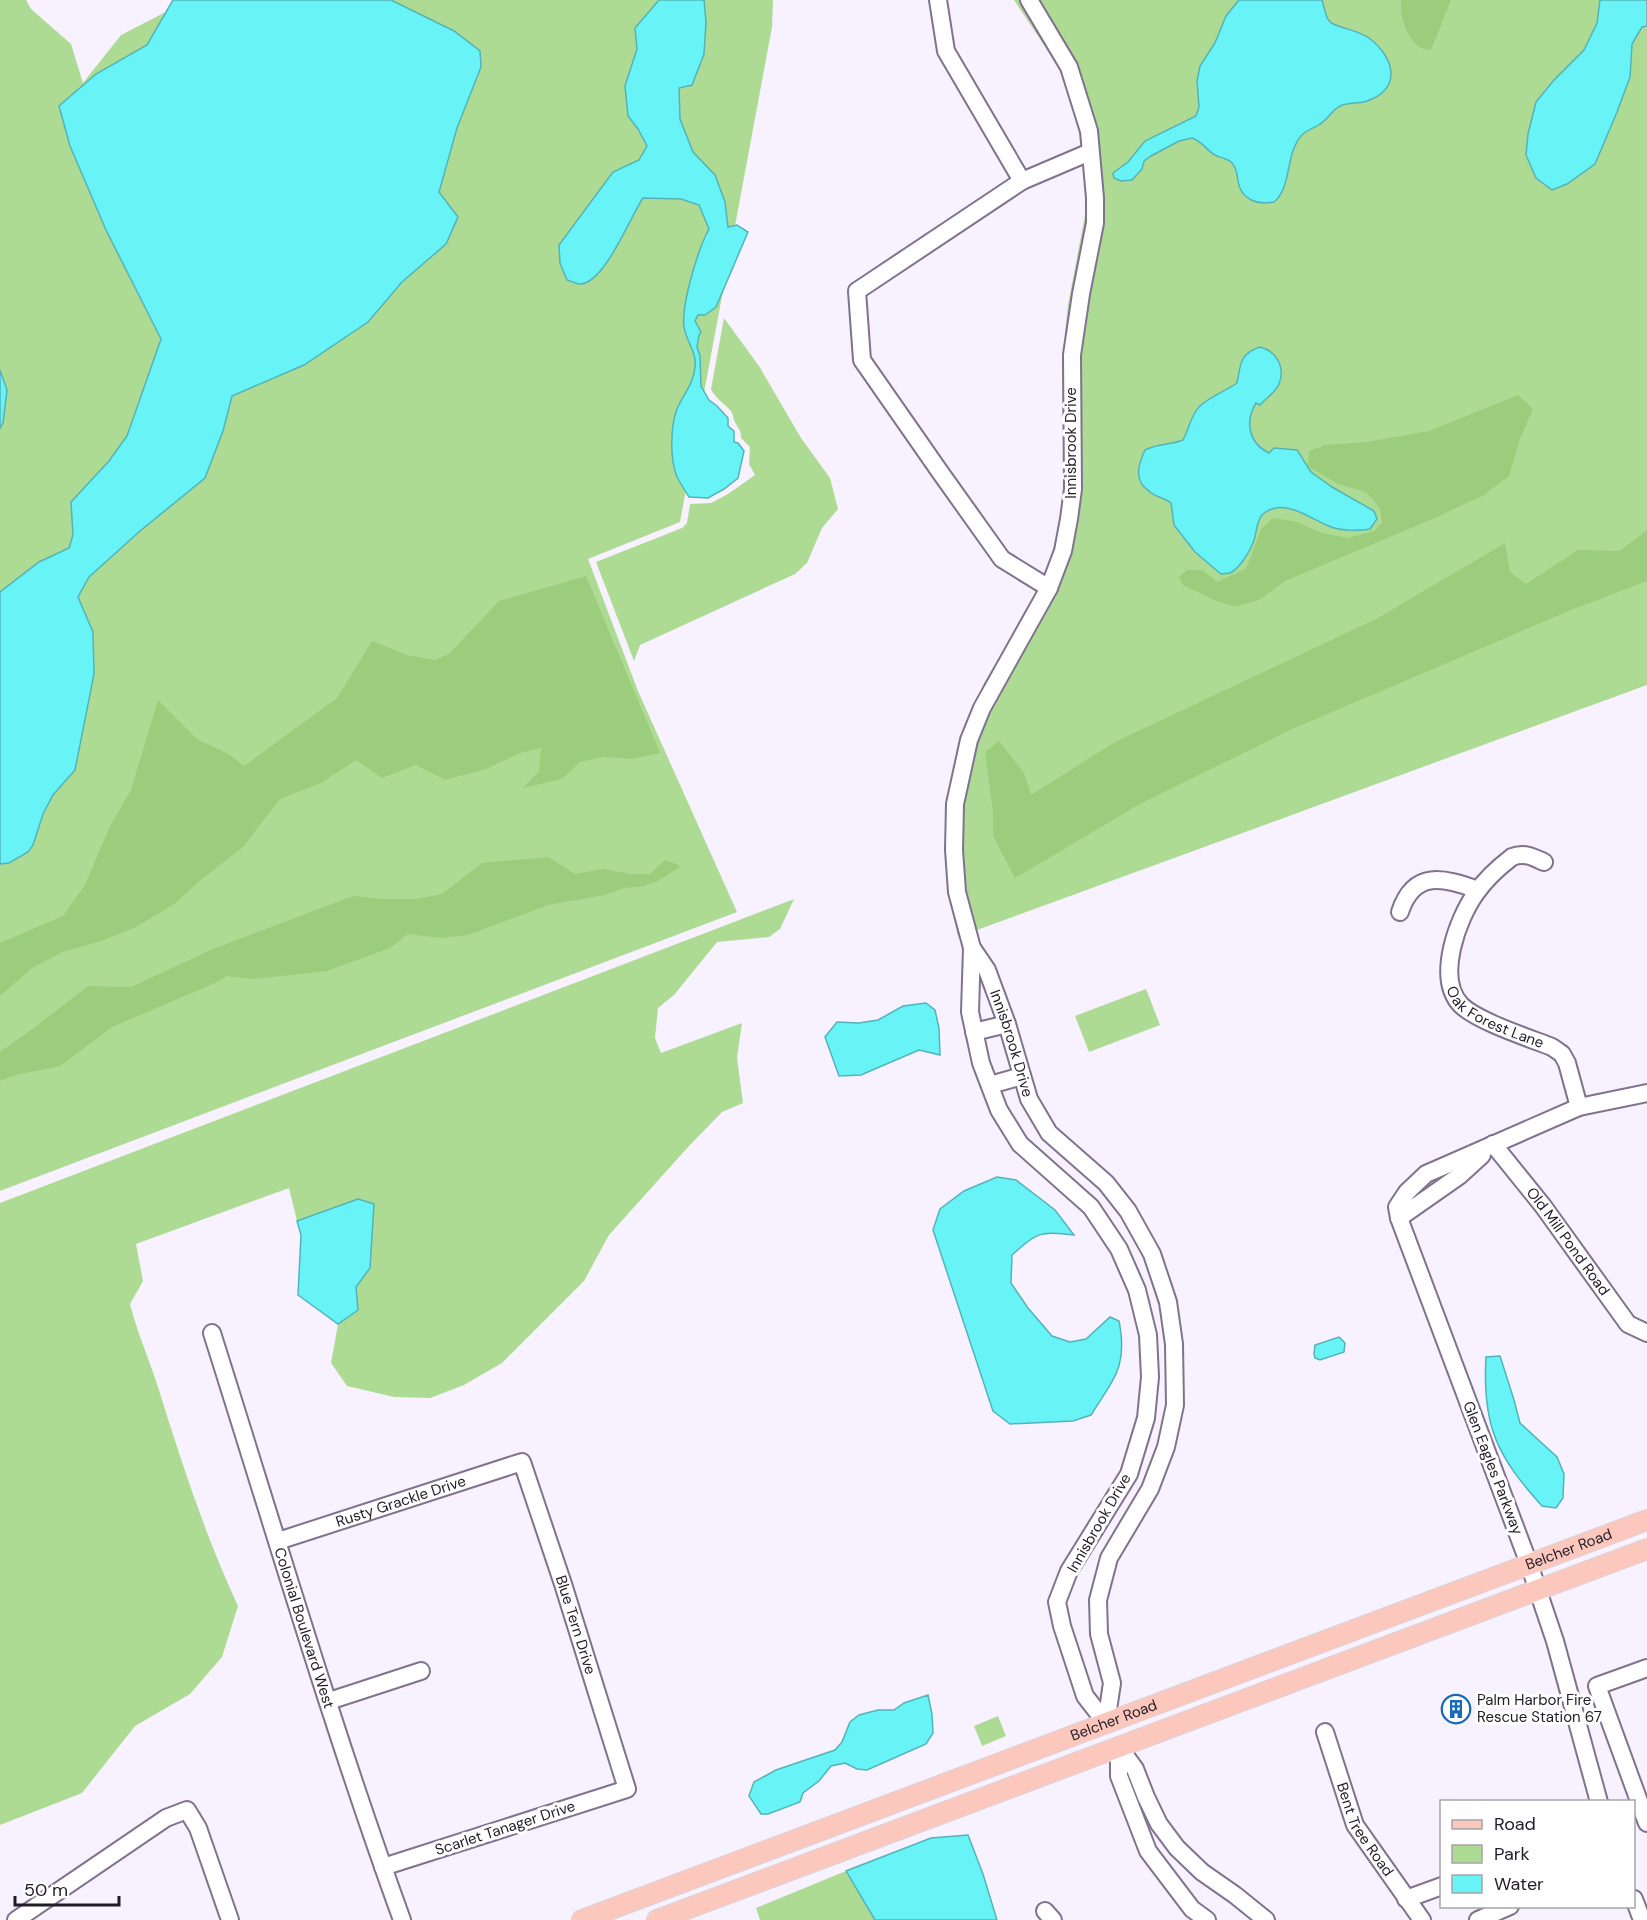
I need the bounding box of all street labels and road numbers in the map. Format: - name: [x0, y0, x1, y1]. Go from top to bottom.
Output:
- street label: Innisbrook Drive: [1061, 387, 1081, 499]
- street label: Oak Forest Lane: [1442, 983, 1547, 1053]
- street label: Innisbrook Drive: [985, 987, 1038, 1099]
- street label: Old Mill Pond Road: [1522, 1183, 1614, 1300]
- street label: Glen Eagles Parkway: [1458, 1398, 1528, 1538]
- street label: Innisbrook Drive: [1062, 1470, 1136, 1576]
- street label: Rusty Grackle Drive: [333, 1471, 468, 1532]
- street label: Belcher Road: [1522, 1524, 1615, 1575]
- street label: Colonial Boulevard West: [269, 1545, 339, 1711]
- street label: Blue Tern Drive: [551, 1573, 601, 1677]
- street label: Belcher Road: [1068, 1695, 1160, 1746]
- street label: Bent Tree Road: [1332, 1780, 1398, 1880]
- street label: Scarlet Tanager Drive: [432, 1796, 578, 1860]

